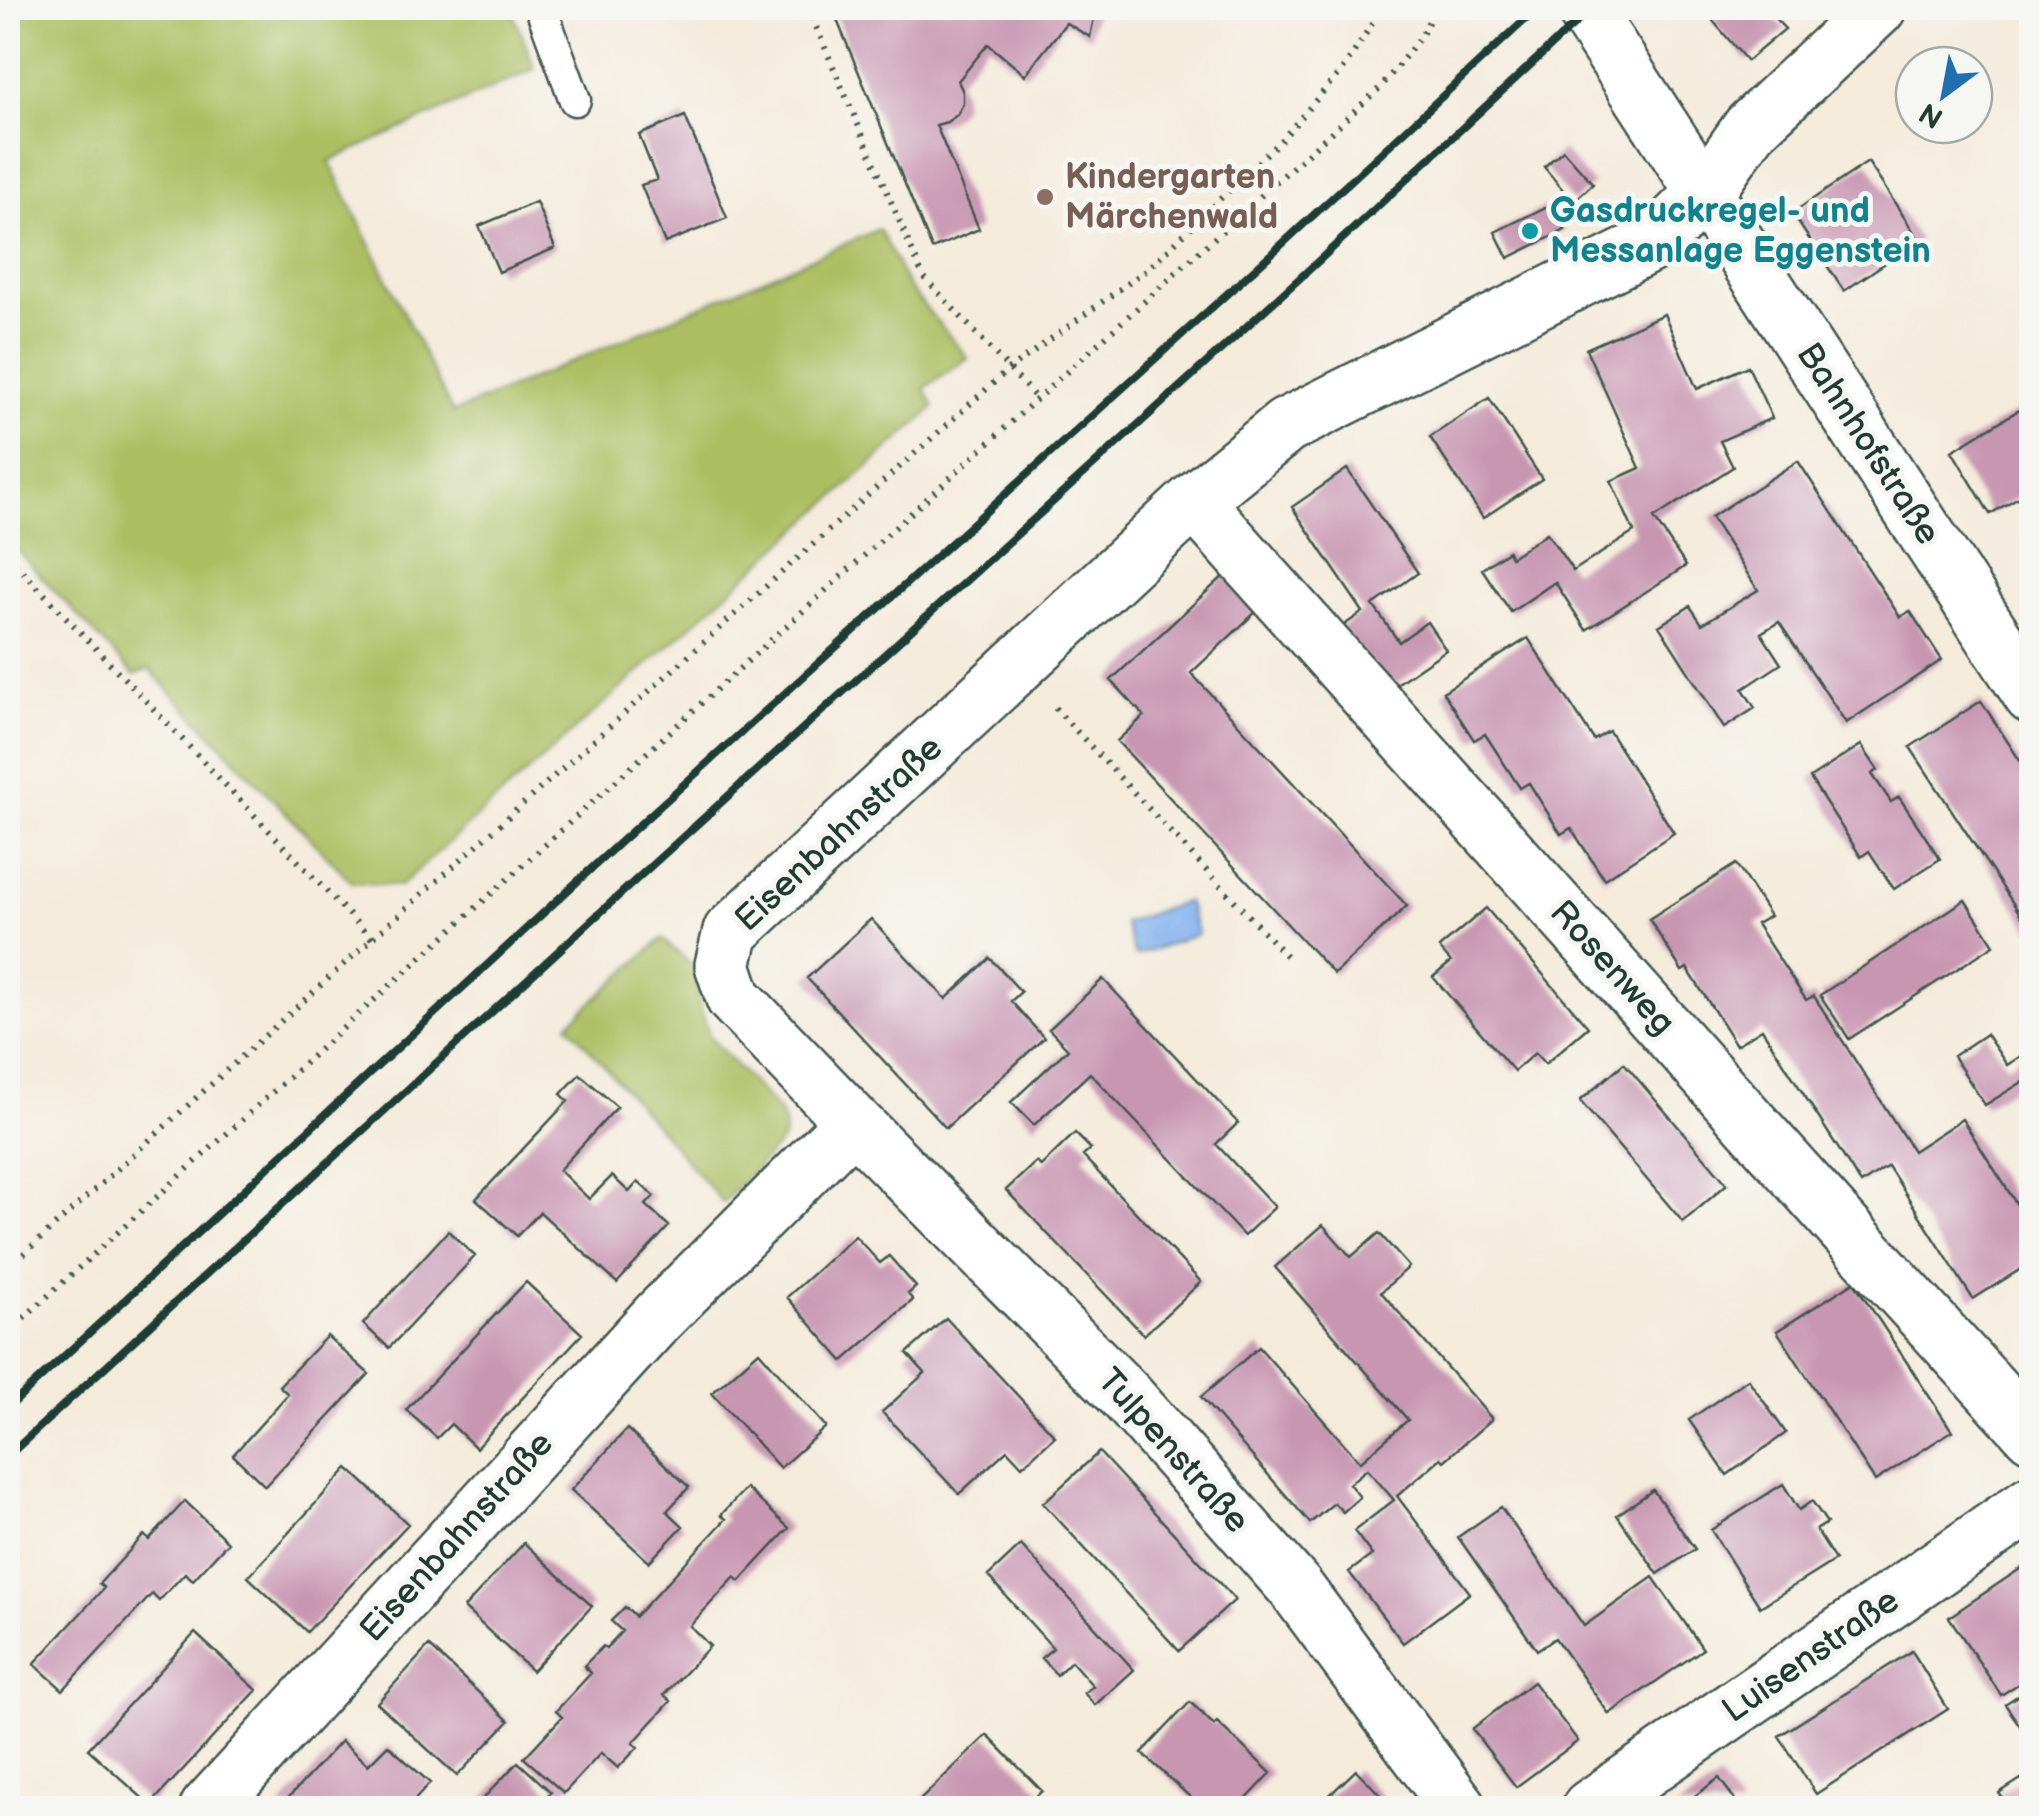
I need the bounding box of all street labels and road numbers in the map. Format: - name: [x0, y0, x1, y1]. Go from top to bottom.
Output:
- street label: Bahnhofstraße: [1787, 335, 1949, 553]
- street label: Eisenbahnstraße: [726, 727, 952, 941]
- street label: Rosenweg: [1540, 892, 1684, 1044]
- street label: Tulpenstraße: [1088, 1360, 1258, 1542]
- street label: Eisenbahnstraße: [351, 1423, 563, 1651]
- street label: Luisenstraße: [1714, 1579, 1908, 1733]

